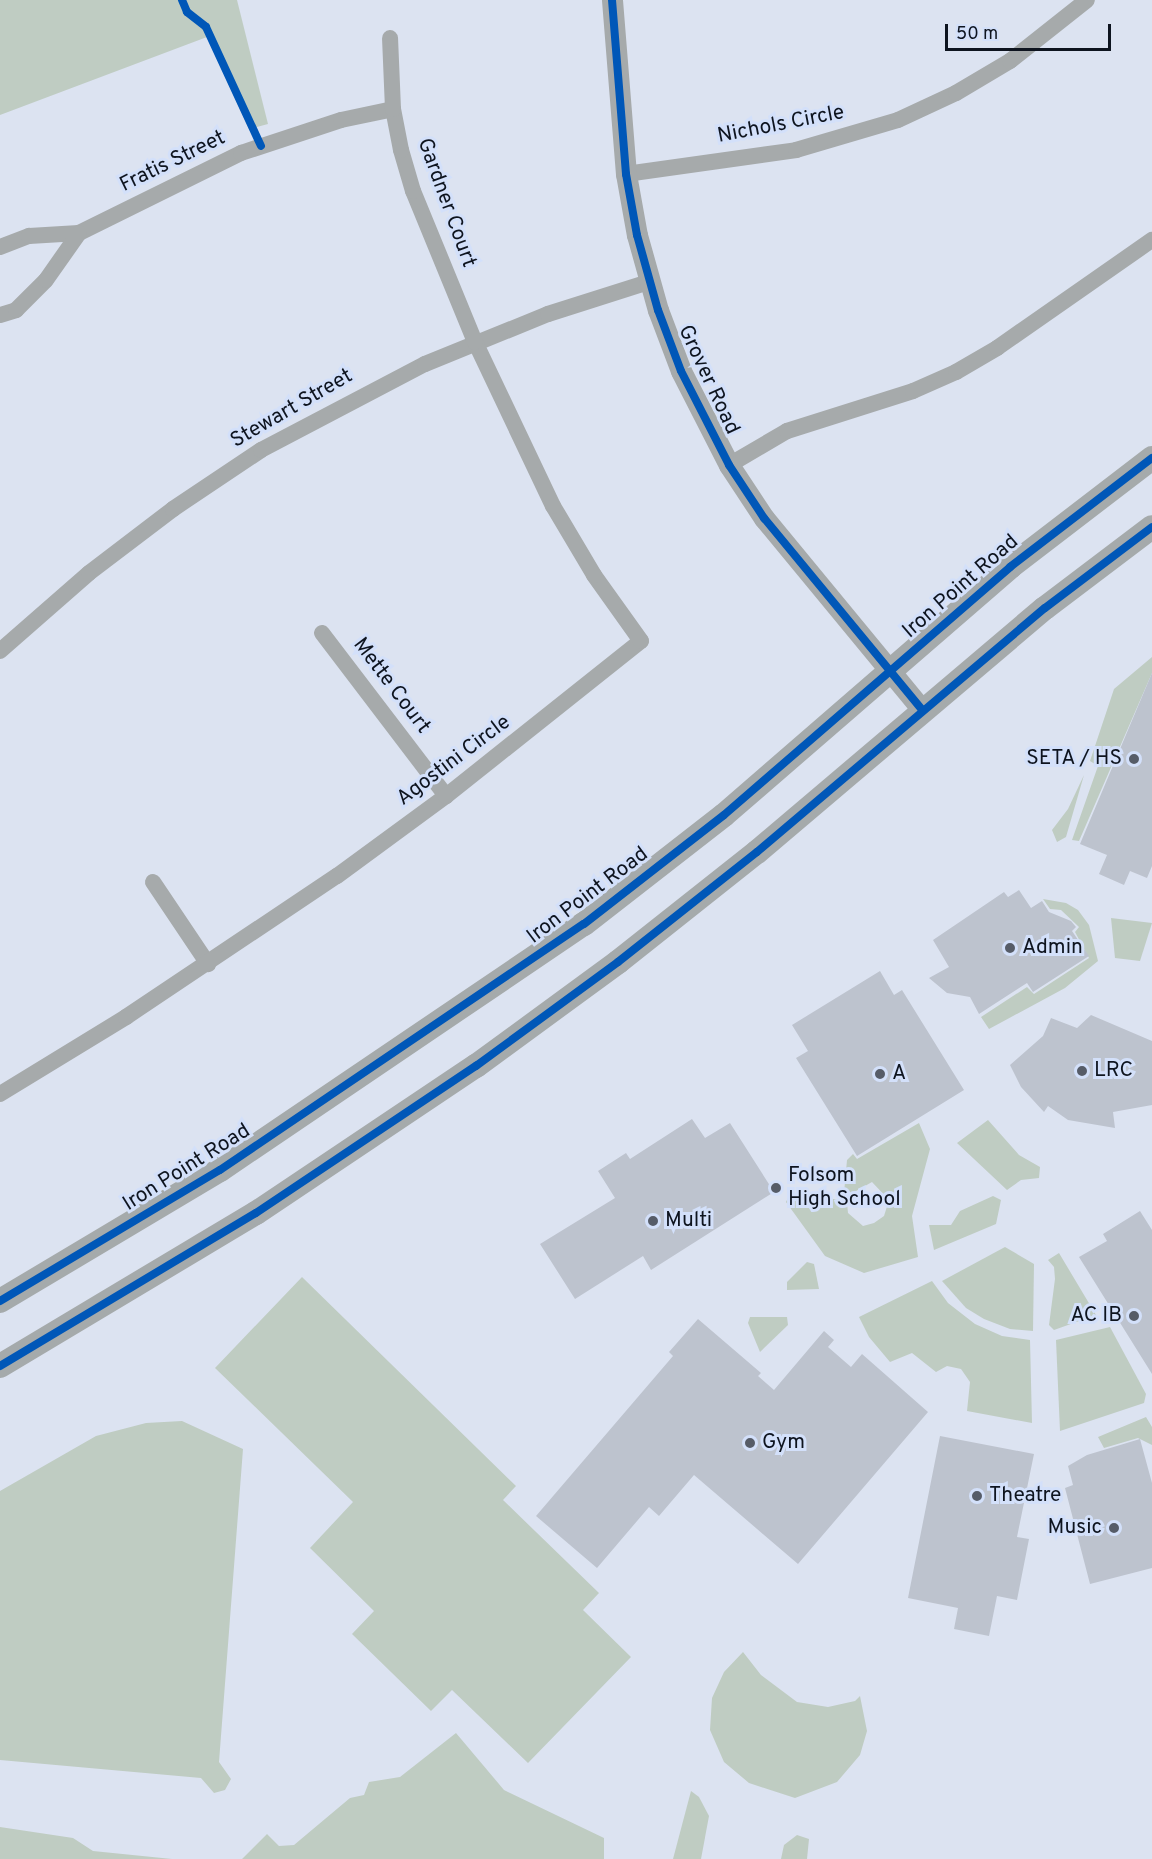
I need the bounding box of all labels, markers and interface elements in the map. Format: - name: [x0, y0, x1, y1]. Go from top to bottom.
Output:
- scale bar: [948, 12, 1114, 50]
- text: 50 m: [956, 23, 998, 46]
- street label: Nichols Circle: [715, 100, 847, 150]
- street label: Fratis Street: [116, 126, 230, 198]
- street label: Gardner Court: [411, 135, 481, 271]
- street label: Grover Road: [672, 321, 744, 439]
- street label: Stewart Street: [227, 364, 357, 454]
- street label: Iron Point Road: [898, 530, 1024, 644]
- street label: Mette Court: [347, 633, 435, 739]
- street label: Agostini Circle: [392, 710, 516, 812]
- place label: SETA / HS: [1025, 746, 1122, 772]
- marker: SETA / HS: [1127, 752, 1141, 766]
- street label: Iron Point Road: [522, 842, 654, 950]
- place label: Admin: [1022, 935, 1083, 961]
- marker: Admin: [1003, 941, 1017, 955]
- place label: LRC: [1094, 1058, 1133, 1084]
- place label: A: [892, 1061, 906, 1087]
- marker: LRC: [1075, 1064, 1089, 1078]
- marker: A: [873, 1067, 887, 1081]
- street label: Iron Point Road: [119, 1119, 255, 1217]
- place label: Folsom High School: [788, 1163, 901, 1213]
- marker: Folsom High School: [769, 1181, 783, 1195]
- place label: Multi: [665, 1208, 712, 1234]
- marker: Multi: [646, 1214, 660, 1228]
- place label: AC IB: [1071, 1303, 1122, 1329]
- marker: AC IB: [1127, 1309, 1141, 1323]
- place label: Gym: [762, 1430, 805, 1456]
- marker: Gym: [743, 1436, 757, 1450]
- place label: Theatre: [989, 1483, 1061, 1509]
- marker: Theatre: [970, 1489, 984, 1503]
- place label: Music: [1048, 1515, 1102, 1541]
- marker: Music: [1107, 1521, 1121, 1535]

